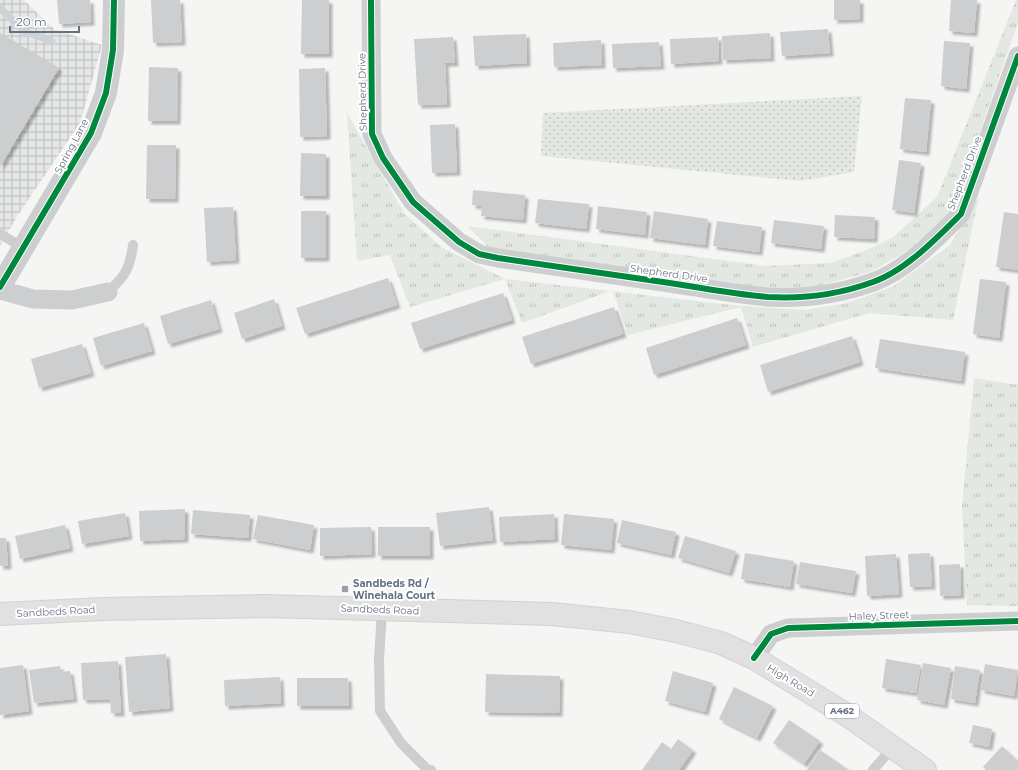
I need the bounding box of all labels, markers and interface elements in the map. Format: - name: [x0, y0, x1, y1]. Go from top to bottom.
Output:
- scale bar: [10, 8, 79, 34]
- text: 20 m: [16, 14, 47, 29]
- street label: Shepherd Drive: [355, 53, 370, 131]
- street label: Spring Lane: [52, 117, 91, 176]
- street label: Shepherd Drive: [944, 134, 985, 212]
- street label: Shepherd Drive: [629, 262, 708, 285]
- place label: Sandbeds Rd / Winehala Court: [353, 577, 436, 602]
- marker: Sandbeds Rd / Winehala Court: [340, 584, 350, 594]
- street label: Sandbeds Road: [340, 602, 420, 617]
- street label: Sandbeds Road: [16, 603, 96, 620]
- street label: Haley Street: [848, 608, 910, 623]
- street label: High Road: [765, 661, 817, 700]
- road number: A462: [825, 704, 859, 718]

